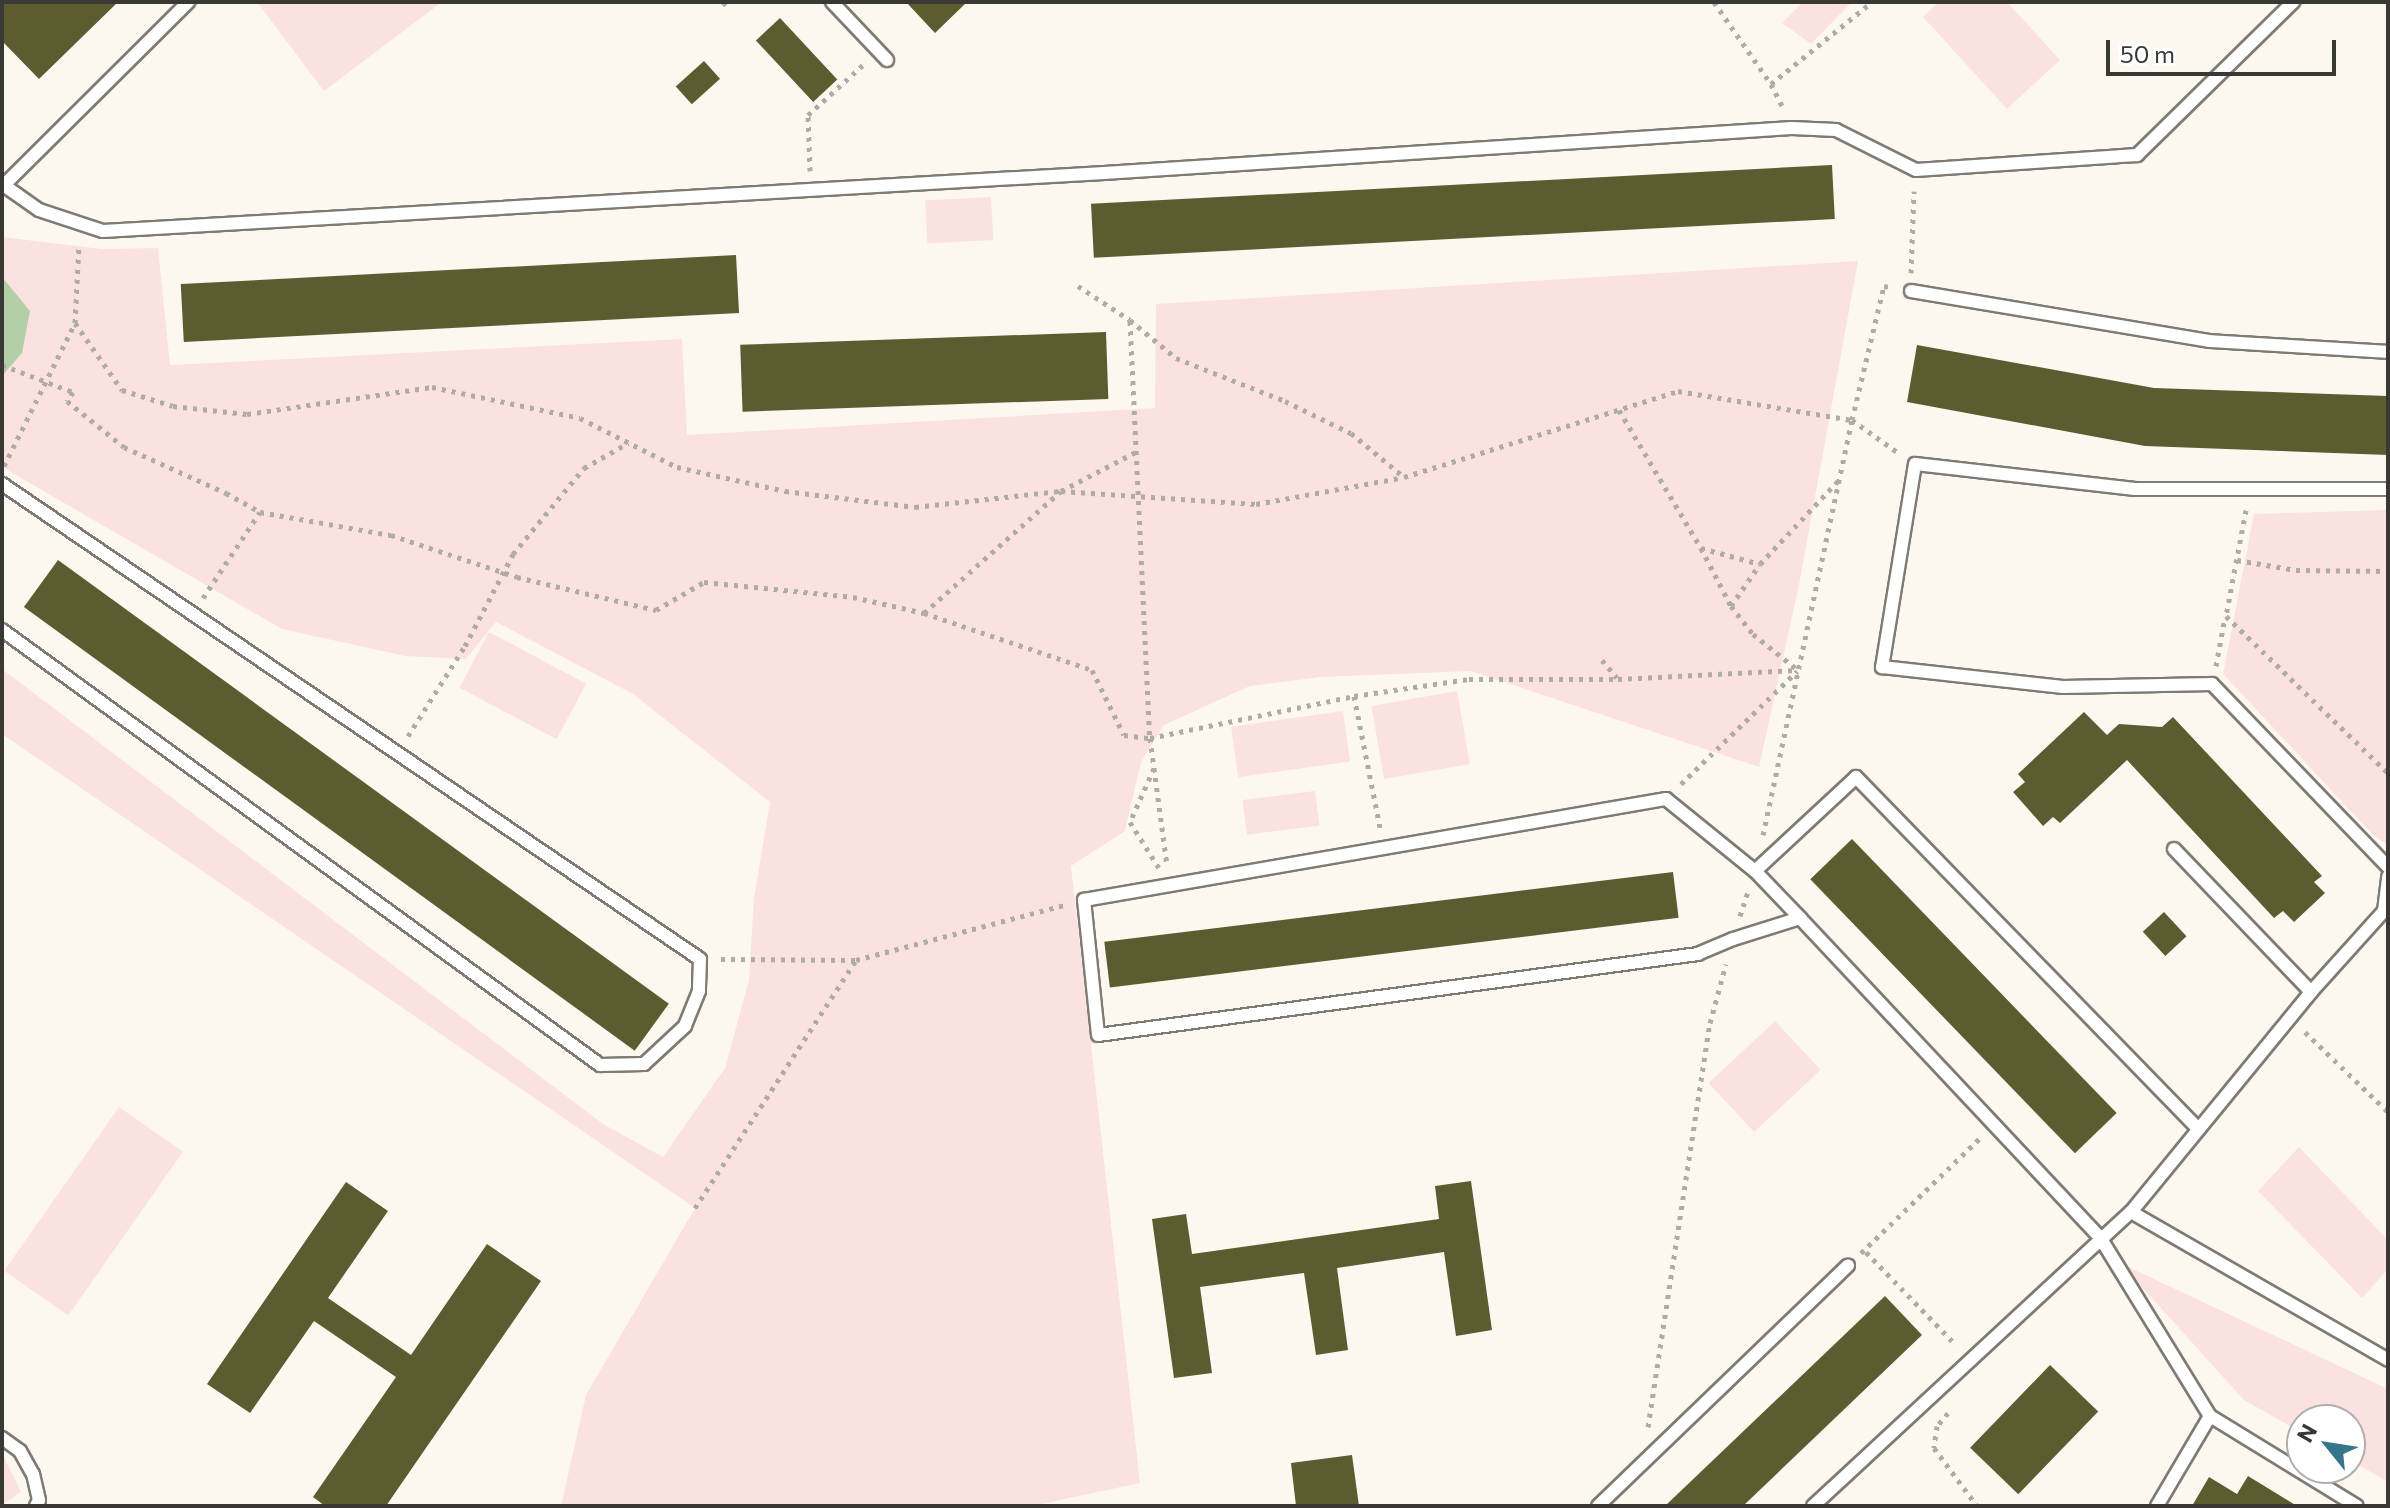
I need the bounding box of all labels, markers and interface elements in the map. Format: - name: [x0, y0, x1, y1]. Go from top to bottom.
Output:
- scale bar: [2110, 24, 2340, 74]
- text: 50 m: [2120, 39, 2175, 68]
- north arrow: [2286, 1404, 2366, 1484]
- text: N: [2291, 1419, 2322, 1447]

